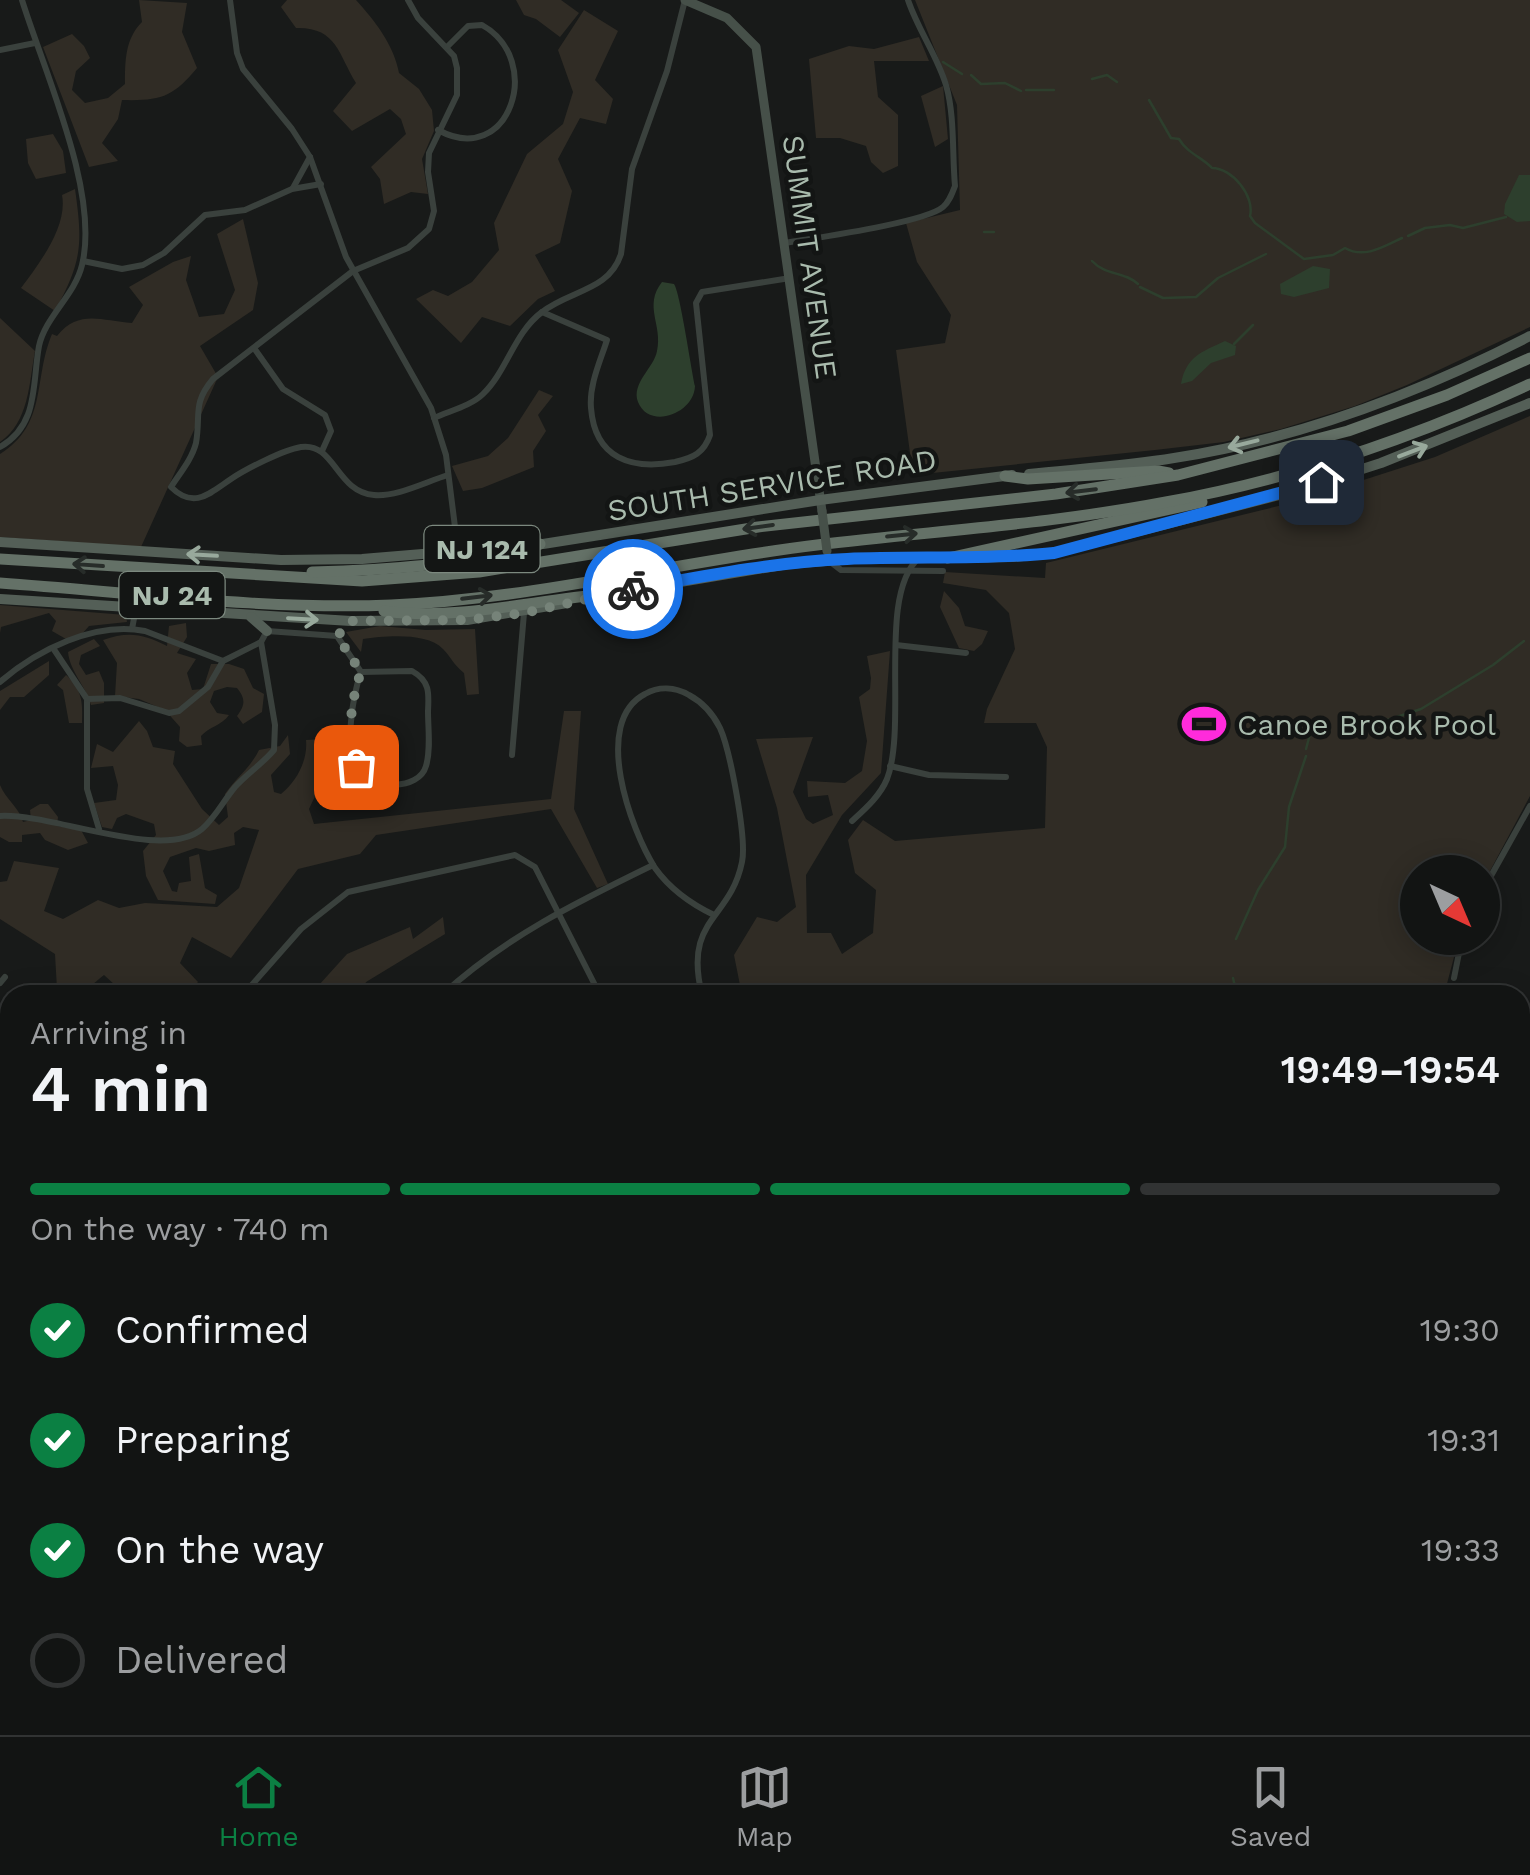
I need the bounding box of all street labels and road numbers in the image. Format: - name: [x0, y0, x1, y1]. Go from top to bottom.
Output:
- street label: SUMMIT AVENUE: [776, 133, 844, 381]
- street label: SOUTH SERVICE ROAD: [605, 442, 939, 528]
- road number: NJ 124: [424, 526, 540, 572]
- road number: NJ 24: [120, 572, 224, 618]

